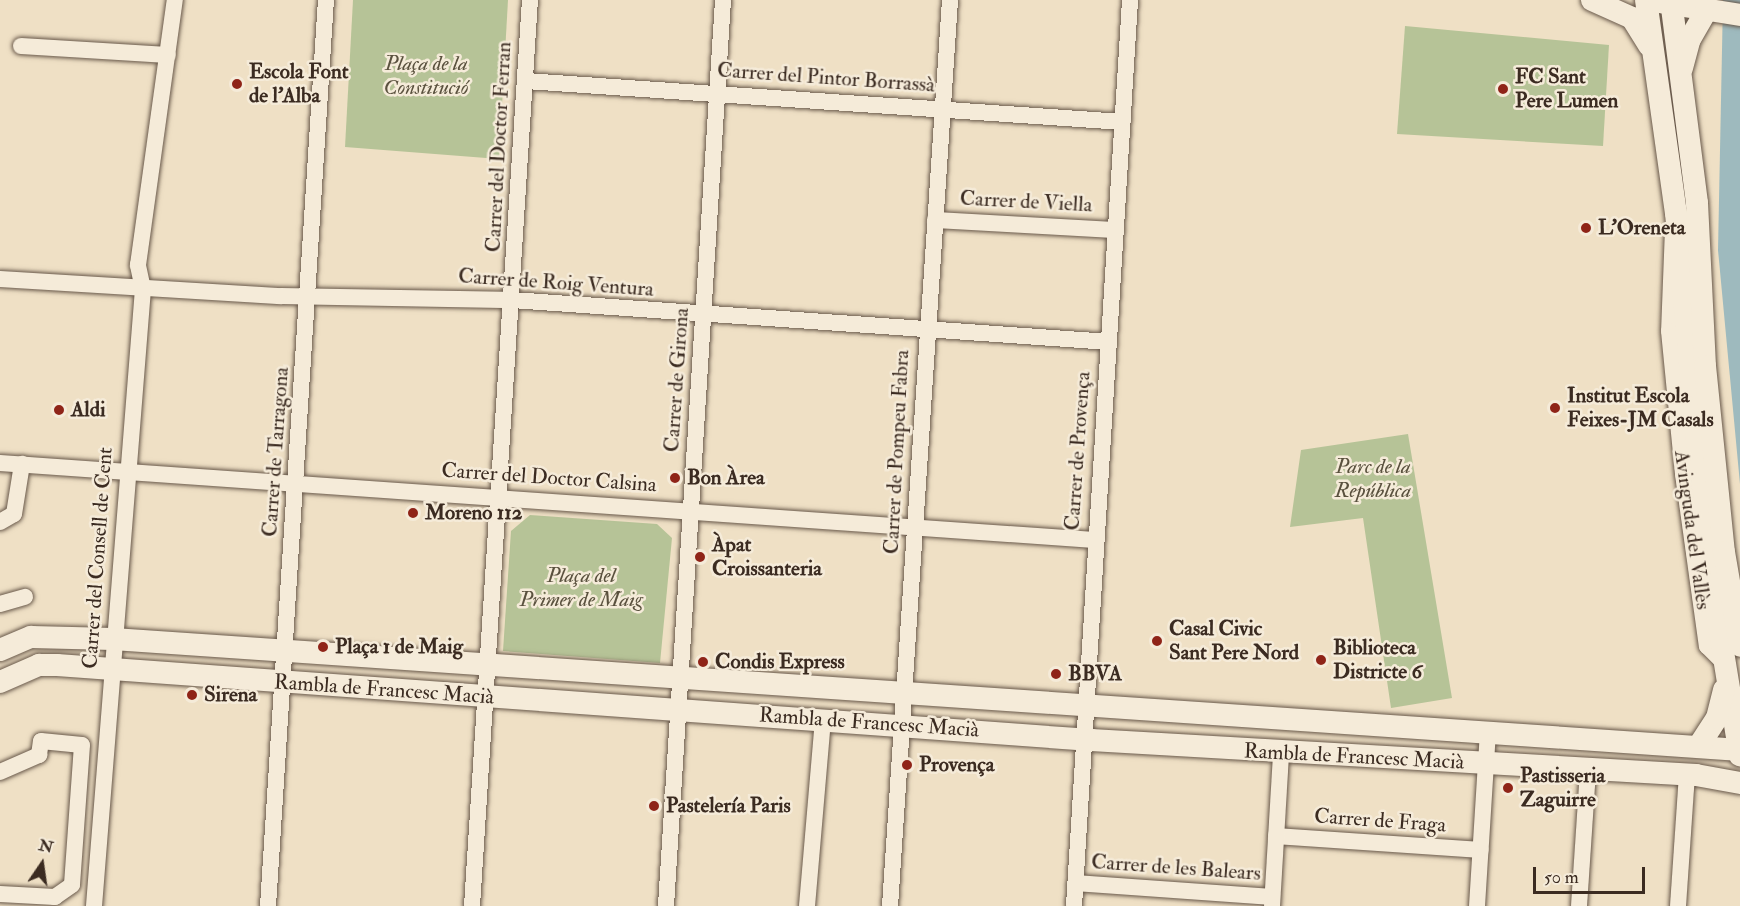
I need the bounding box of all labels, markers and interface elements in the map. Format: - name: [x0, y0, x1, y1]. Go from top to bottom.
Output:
- street label: Carrer del Doctor Ferran: [481, 41, 517, 253]
- park label: Plaça de la Constitució: [384, 51, 468, 101]
- street label: Carrer del Pintor Borrassà: [716, 58, 936, 98]
- place label: Escola Font de l'Alba: [249, 59, 348, 109]
- place label: FC Sant Pere Lumen: [1515, 64, 1618, 114]
- marker: Escola Font de l'Alba: [230, 77, 244, 91]
- marker: FC Sant Pere Lumen: [1496, 82, 1510, 96]
- street label: Carrer de Viella: [959, 186, 1093, 218]
- place label: L'Oreneta: [1598, 215, 1685, 241]
- marker: L'Oreneta: [1579, 221, 1593, 235]
- street label: Carrer de Roig Ventura: [457, 264, 655, 302]
- street label: Carrer de Girona: [659, 307, 695, 453]
- street label: Carrer de Pompeu Fabra: [879, 349, 915, 555]
- street label: Carrer de Tarragona: [257, 366, 295, 538]
- street label: Carrer de Provença: [1060, 371, 1096, 531]
- place label: Institut Escola Feixes-JM Casals: [1567, 383, 1714, 433]
- place label: Aldi: [71, 397, 106, 423]
- marker: Institut Escola Feixes-JM Casals: [1548, 401, 1562, 415]
- marker: Aldi: [52, 403, 66, 417]
- street label: Carrer del Consell de Cent: [78, 446, 118, 670]
- street label: Avinguda del Vallès: [1668, 449, 1716, 611]
- park label: Parc de la República: [1335, 454, 1411, 504]
- street label: Carrer del Doctor Calsina: [440, 458, 658, 498]
- place label: Bon Àrea: [687, 465, 765, 491]
- marker: Bon Àrea: [668, 471, 682, 485]
- place label: Moreno 112: [425, 500, 522, 526]
- marker: Moreno 112: [406, 506, 420, 520]
- place label: Àpat Croissanteria: [712, 532, 822, 582]
- marker: Àpat Croissanteria: [693, 550, 707, 564]
- park label: Plaça del Primer de Maig: [519, 563, 643, 613]
- place label: Casal Civic Sant Pere Nord: [1169, 616, 1299, 666]
- place label: Plaça 1 de Maig: [335, 634, 463, 660]
- marker: Casal Civic Sant Pere Nord: [1150, 634, 1164, 648]
- place label: Biblioteca Districte 6: [1333, 635, 1422, 685]
- marker: Plaça 1 de Maig: [316, 640, 330, 654]
- place label: Condis Express: [715, 649, 845, 675]
- marker: Biblioteca Districte 6: [1314, 653, 1328, 667]
- marker: Condis Express: [696, 655, 710, 669]
- place label: BBVA: [1068, 661, 1122, 687]
- marker: BBVA: [1049, 667, 1063, 681]
- street label: Rambla de Francesc Macià: [273, 670, 495, 710]
- place label: Sirena: [204, 682, 257, 708]
- marker: Sirena: [185, 688, 199, 702]
- street label: Rambla de Francesc Macià: [758, 703, 980, 743]
- street label: Rambla de Francesc Macià: [1243, 739, 1465, 775]
- place label: Provença: [919, 752, 994, 778]
- marker: Provença: [900, 758, 914, 772]
- place label: Pastisseria Zaguirre: [1520, 763, 1605, 813]
- marker: Pastisseria Zaguirre: [1501, 781, 1515, 795]
- place label: Pastelería Paris: [666, 793, 791, 819]
- marker: Pastelería Paris: [647, 799, 661, 813]
- street label: Carrer de Fraga: [1313, 804, 1447, 838]
- north arrow: [12, 834, 72, 894]
- text: N: [37, 835, 55, 858]
- street label: Carrer de les Balears: [1090, 850, 1262, 886]
- scale bar: [1536, 855, 1648, 893]
- text: 50 m: [1544, 866, 1579, 889]

